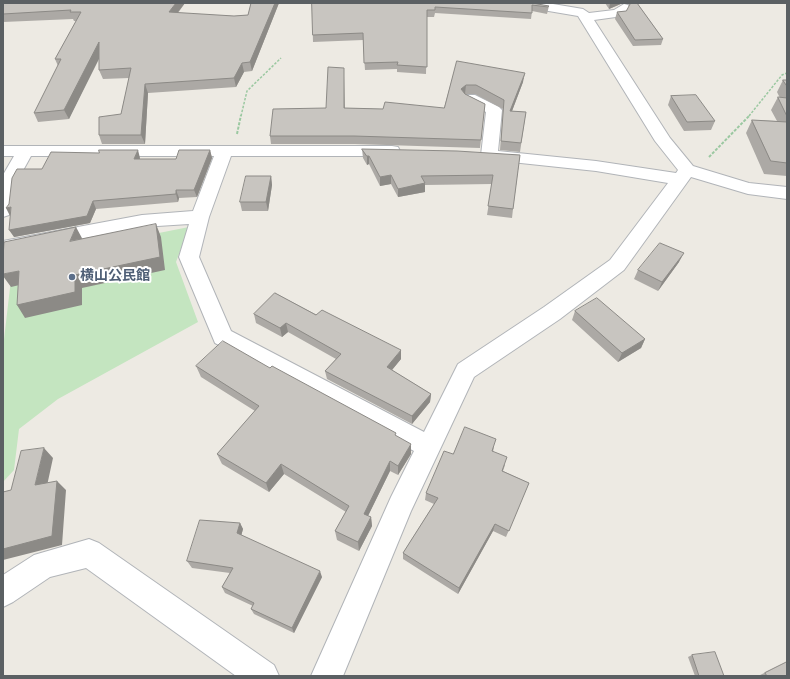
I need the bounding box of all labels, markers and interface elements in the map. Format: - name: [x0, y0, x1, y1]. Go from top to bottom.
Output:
- place label: 横山公民館: [80, 269, 150, 285]
- marker: 横山公民館: [67, 272, 77, 282]

